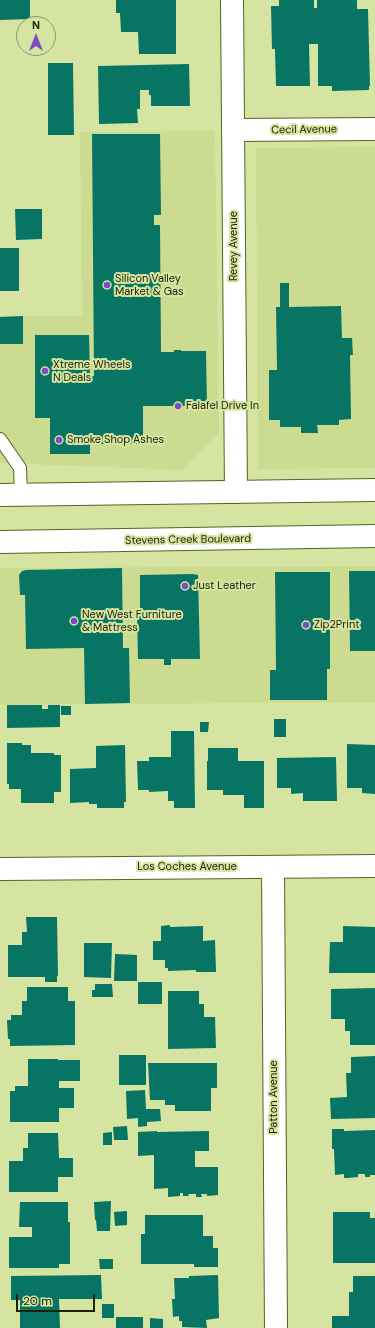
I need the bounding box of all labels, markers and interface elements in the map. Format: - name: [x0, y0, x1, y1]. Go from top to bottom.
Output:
- north arrow: [16, 16, 56, 56]
- text: N: [32, 18, 40, 32]
- street label: Cecil Avenue: [271, 123, 337, 137]
- street label: Revey Avenue: [227, 211, 241, 281]
- place label: Silicon Valley Market & Gas: [115, 272, 184, 298]
- marker: Silicon Valley Market & Gas: [102, 280, 112, 290]
- place label: Xtreme Wheels N Deals: [53, 358, 130, 384]
- marker: Xtreme Wheels N Deals: [40, 366, 50, 376]
- place label: Falafel Drive In: [186, 399, 259, 413]
- marker: Falafel Drive In: [173, 401, 183, 411]
- place label: Smoke Shop Ashes: [67, 433, 164, 447]
- marker: Smoke Shop Ashes: [54, 435, 64, 445]
- street label: Stevens Creek Boulevard: [125, 532, 251, 548]
- place label: Just Leather: [193, 579, 256, 593]
- marker: Just Leather: [180, 581, 190, 591]
- place label: New West Furniture & Mattress: [82, 608, 182, 634]
- marker: New West Furniture & Mattress: [69, 616, 79, 626]
- place label: Zip2Print: [314, 618, 360, 632]
- marker: Zip2Print: [301, 620, 311, 630]
- street label: Los Coches Avenue: [137, 860, 237, 874]
- street label: Patton Avenue: [267, 1060, 281, 1134]
- scale bar: [18, 1286, 97, 1312]
- text: 20 m: [23, 1293, 52, 1309]

